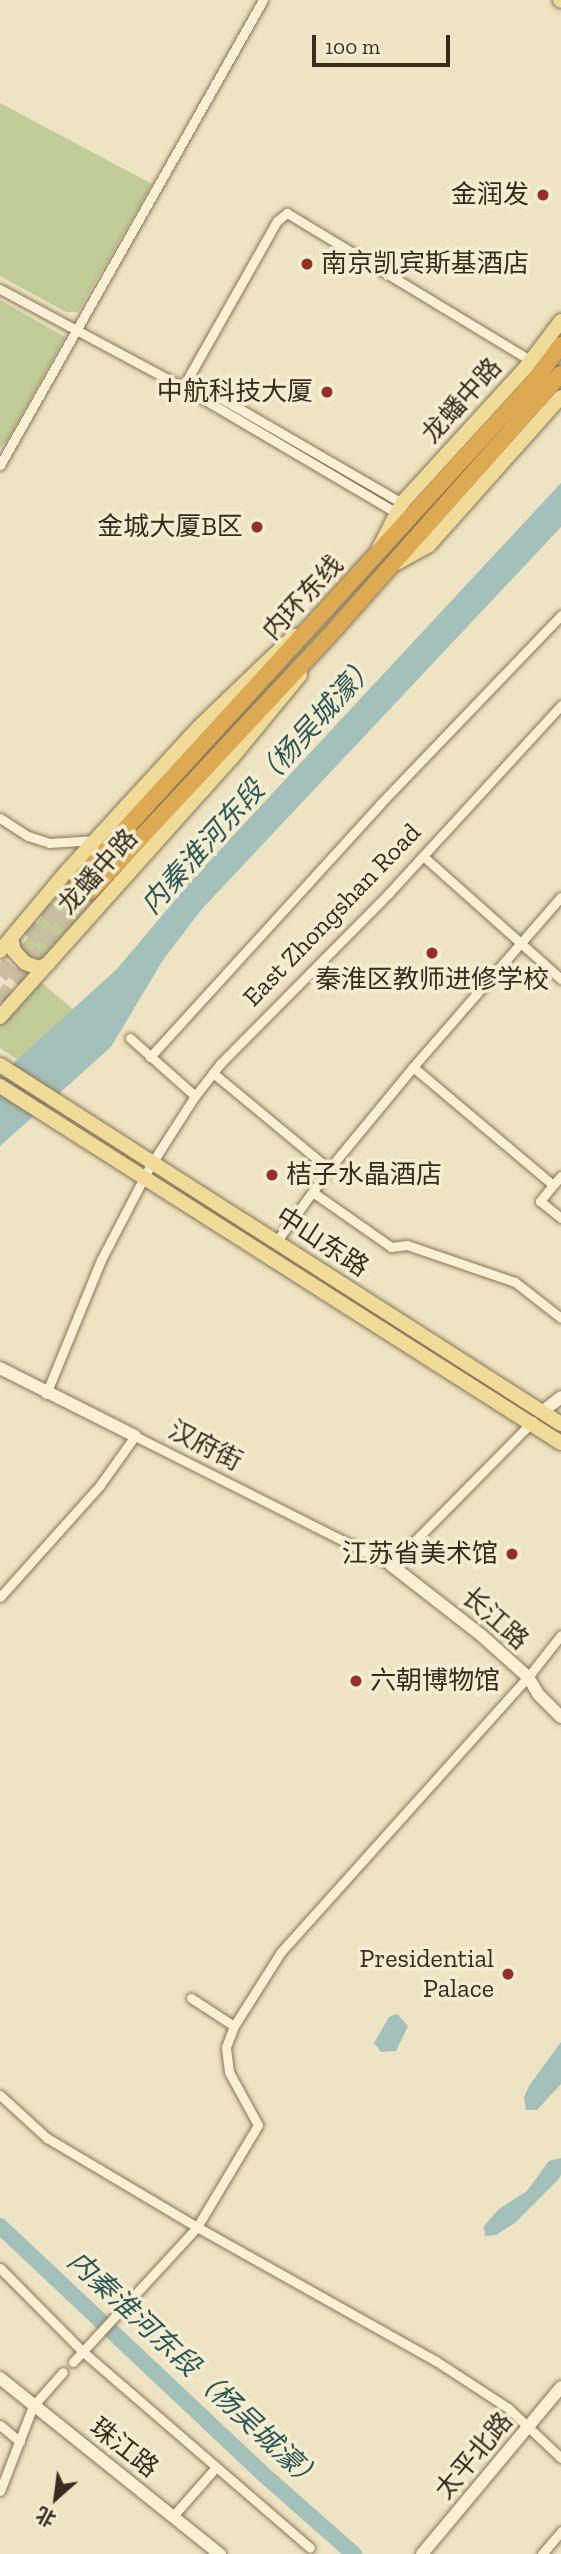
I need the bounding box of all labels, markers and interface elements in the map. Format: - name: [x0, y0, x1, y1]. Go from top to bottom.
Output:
- scale bar: [316, 21, 454, 65]
- text: 100 m: [325, 34, 380, 59]
- place label: 金润发: [451, 179, 529, 211]
- marker: 金润发: [535, 187, 551, 203]
- place label: 南京凯宾斯基酒店: [321, 248, 529, 280]
- marker: 南京凯宾斯基酒店: [299, 256, 315, 272]
- street label: 龙蟠中路: [416, 352, 508, 450]
- place label: 中航科技大厦: [157, 376, 313, 408]
- marker: 中航科技大厦: [319, 384, 335, 400]
- place label: 金城大厦B区: [97, 511, 243, 543]
- marker: 金城大厦B区: [249, 519, 265, 535]
- street label: 内环东线: [256, 549, 350, 647]
- water label: 内秦淮河东段（杨吴城濠）: [134, 649, 384, 921]
- street label: East Zhongshan Road: [237, 817, 427, 1013]
- street label: 龙蟠中路: [52, 823, 144, 921]
- marker: 秦淮区教师进修学校: [424, 945, 440, 961]
- place label: 秦淮区教师进修学校: [315, 964, 549, 996]
- place label: 桔子水晶酒店: [286, 1159, 442, 1191]
- marker: 桔子水晶酒店: [264, 1167, 280, 1183]
- street label: 中山东路: [270, 1201, 374, 1283]
- street label: 汉府街: [163, 1414, 247, 1478]
- place label: 江苏省美术馆: [342, 1538, 498, 1570]
- marker: 江苏省美术馆: [504, 1546, 520, 1562]
- street label: 长江路: [455, 1582, 535, 1656]
- place label: 六朝博物馆: [370, 1665, 500, 1697]
- marker: 六朝博物馆: [348, 1673, 364, 1689]
- place label: Presidential Palace: [359, 1943, 494, 2004]
- marker: Presidential Palace: [500, 1966, 516, 1982]
- water label: 内秦淮河东段（杨吴城濠）: [61, 2244, 329, 2498]
- street label: 太平北路: [429, 2406, 519, 2506]
- street label: 珠江路: [84, 2412, 164, 2484]
- north arrow: [21, 2463, 91, 2533]
- text: 北: [32, 2502, 60, 2532]

